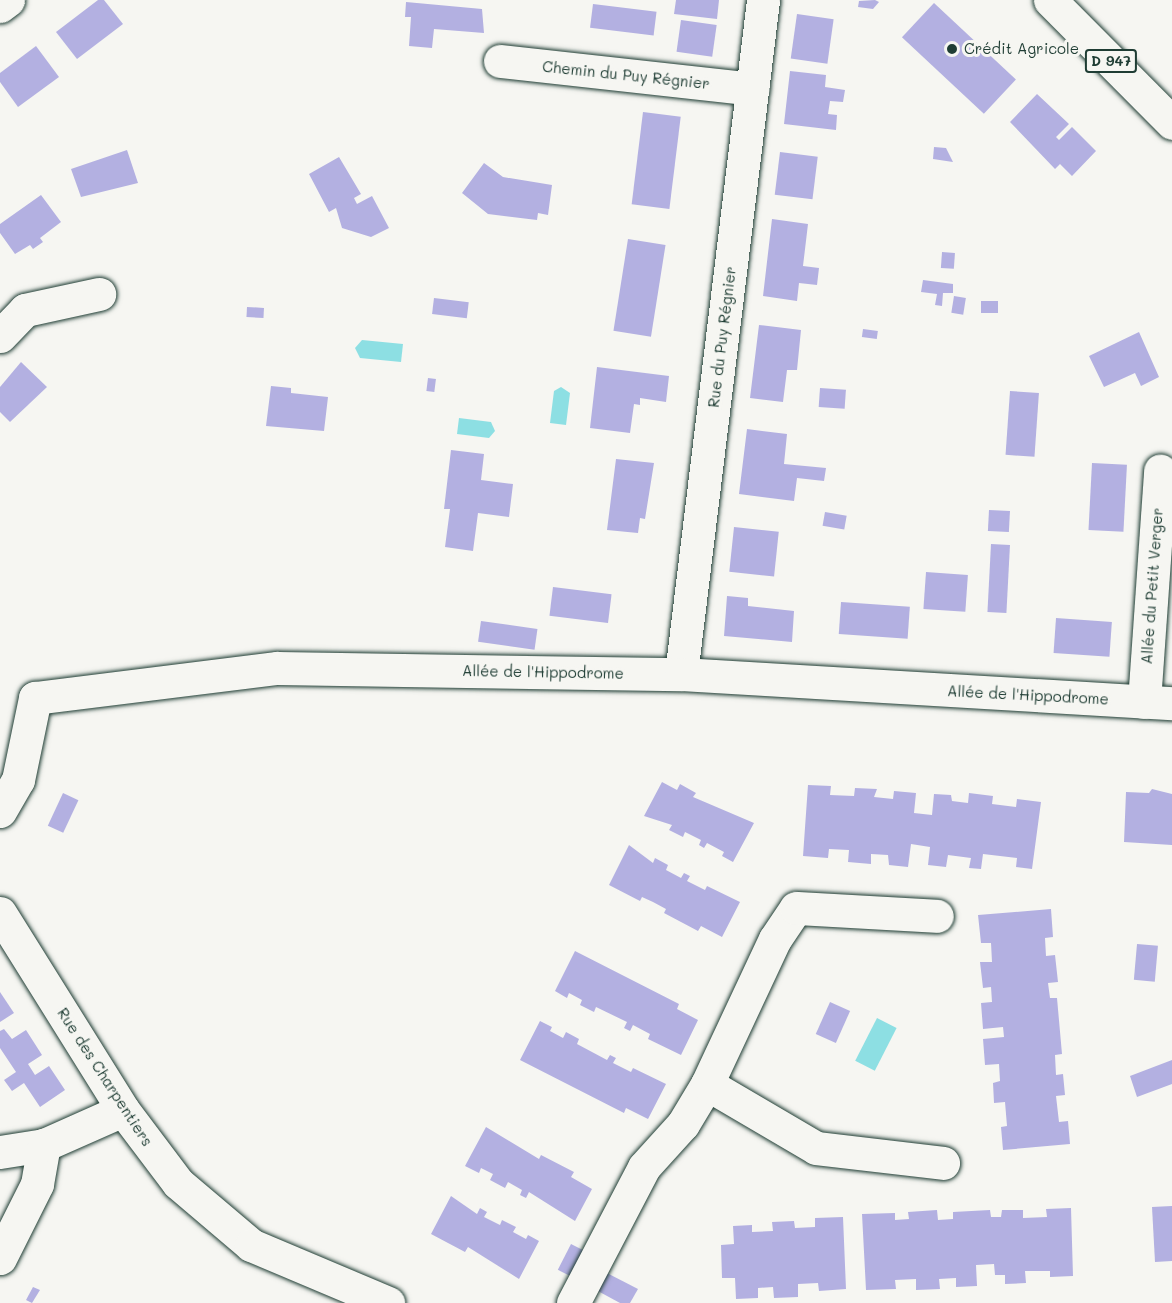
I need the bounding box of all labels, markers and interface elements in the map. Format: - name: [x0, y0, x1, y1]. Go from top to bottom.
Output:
- place label: Crédit Agricole: [964, 40, 1079, 58]
- marker: Crédit Agricole: [945, 42, 959, 56]
- road number: D 947: [1084, 50, 1138, 72]
- street label: Chemin du Puy Régnier: [541, 57, 711, 93]
- street label: Rue du Puy Régnier: [704, 265, 740, 409]
- street label: Allée du Petit Verger: [1138, 507, 1166, 665]
- street label: Allée de l'Hippodrome: [462, 662, 624, 682]
- street label: Allée de l'Hippodrome: [947, 682, 1109, 708]
- street label: Rue des Charpentiers: [54, 1005, 156, 1149]

